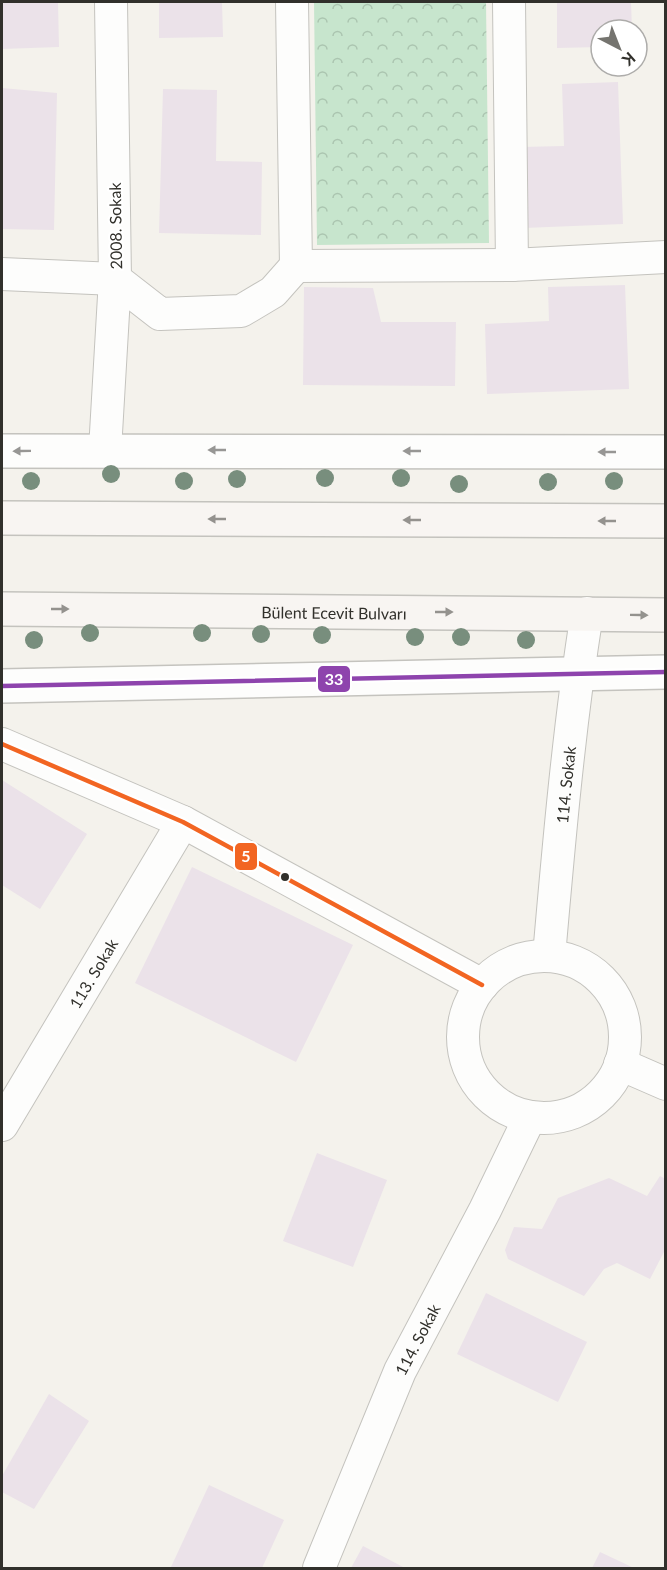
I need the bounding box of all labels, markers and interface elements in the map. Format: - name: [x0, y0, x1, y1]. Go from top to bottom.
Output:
- north arrow: [589, 18, 649, 78]
- text: K: [618, 49, 640, 71]
- street label: 2008. Sokak: [105, 182, 125, 270]
- one-way arrow: [208, 445, 227, 455]
- one-way arrow: [13, 446, 32, 456]
- one-way arrow: [403, 446, 422, 456]
- one-way arrow: [598, 447, 617, 457]
- one-way arrow: [208, 514, 227, 524]
- one-way arrow: [403, 515, 422, 525]
- one-way arrow: [598, 516, 617, 526]
- street label: Bülent Ecevit Bulvarı: [261, 602, 407, 622]
- one-way arrow: [50, 604, 69, 614]
- one-way arrow: [434, 607, 453, 617]
- one-way arrow: [629, 610, 648, 619]
- line badge: 33: [317, 665, 351, 693]
- text: 33: [325, 669, 343, 688]
- street label: 114. Sokak: [552, 744, 579, 824]
- line badge: 5: [234, 842, 258, 871]
- text: 5: [241, 846, 251, 865]
- unlabelled marker: [279, 871, 291, 883]
- street label: 113. Sokak: [65, 934, 121, 1011]
- street label: 114. Sokak: [390, 1300, 444, 1378]

